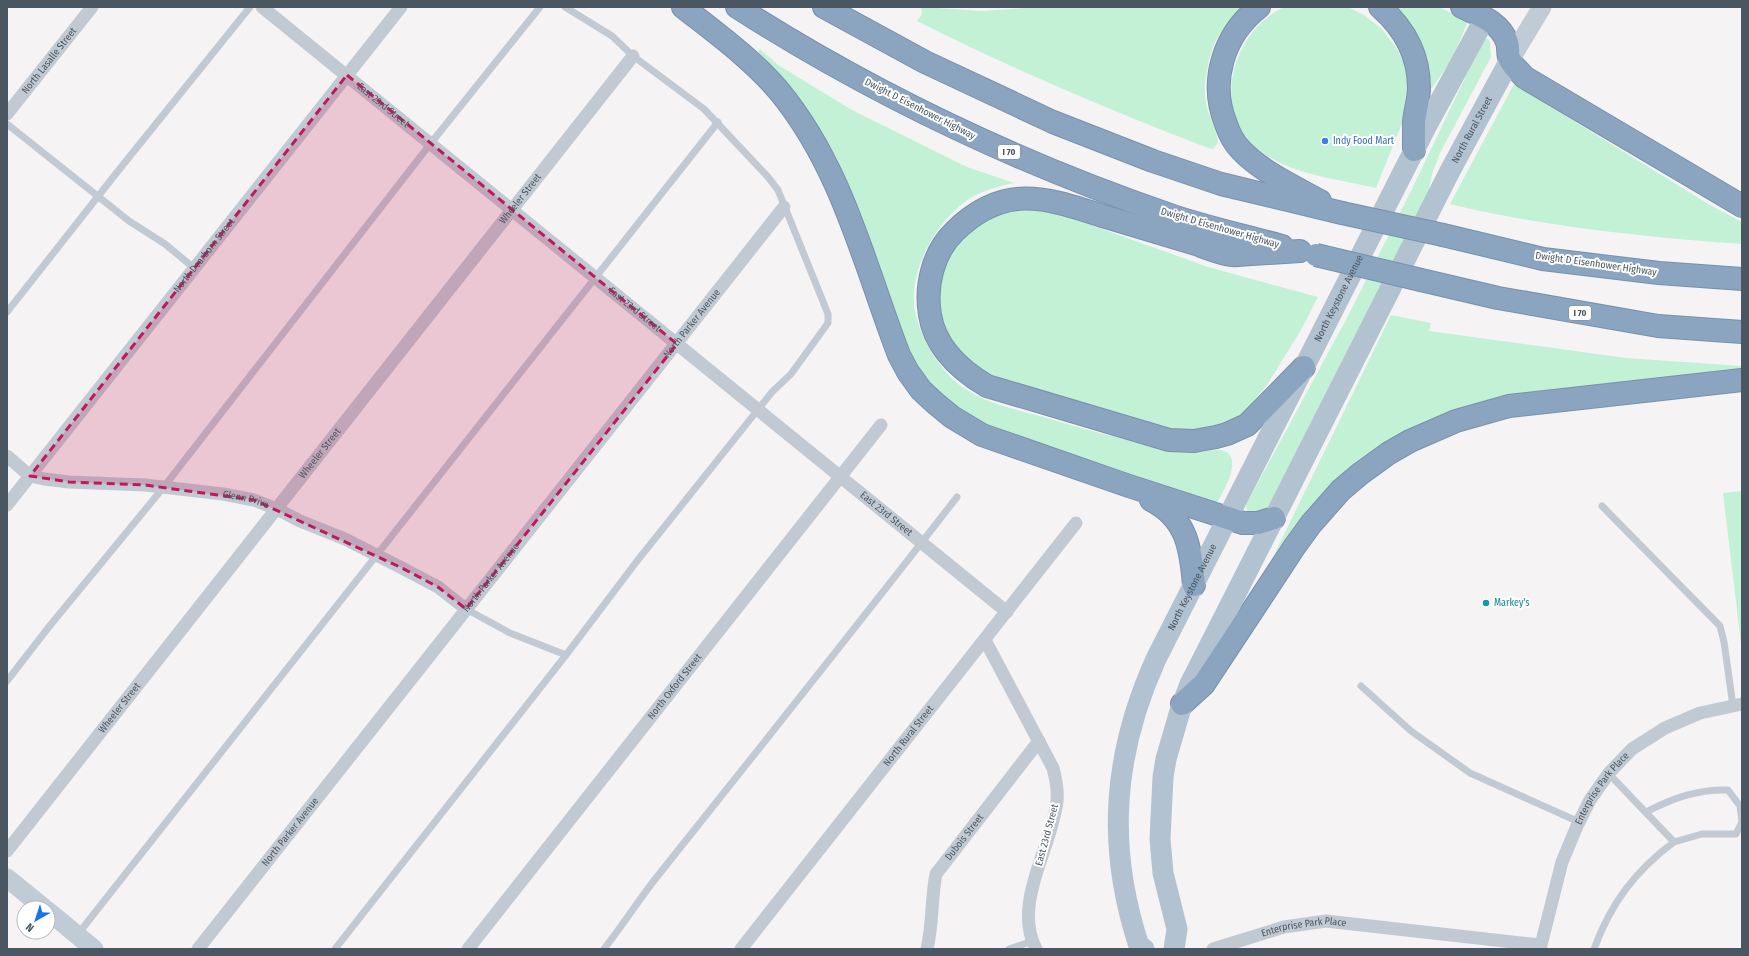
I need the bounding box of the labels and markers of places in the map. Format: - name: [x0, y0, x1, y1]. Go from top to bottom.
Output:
- place label: Indy Food Mart: [1333, 135, 1395, 147]
- marker: Indy Food Mart: [1320, 136, 1330, 146]
- place label: Markey's: [1494, 597, 1530, 609]
- marker: Markey's: [1481, 598, 1491, 608]

